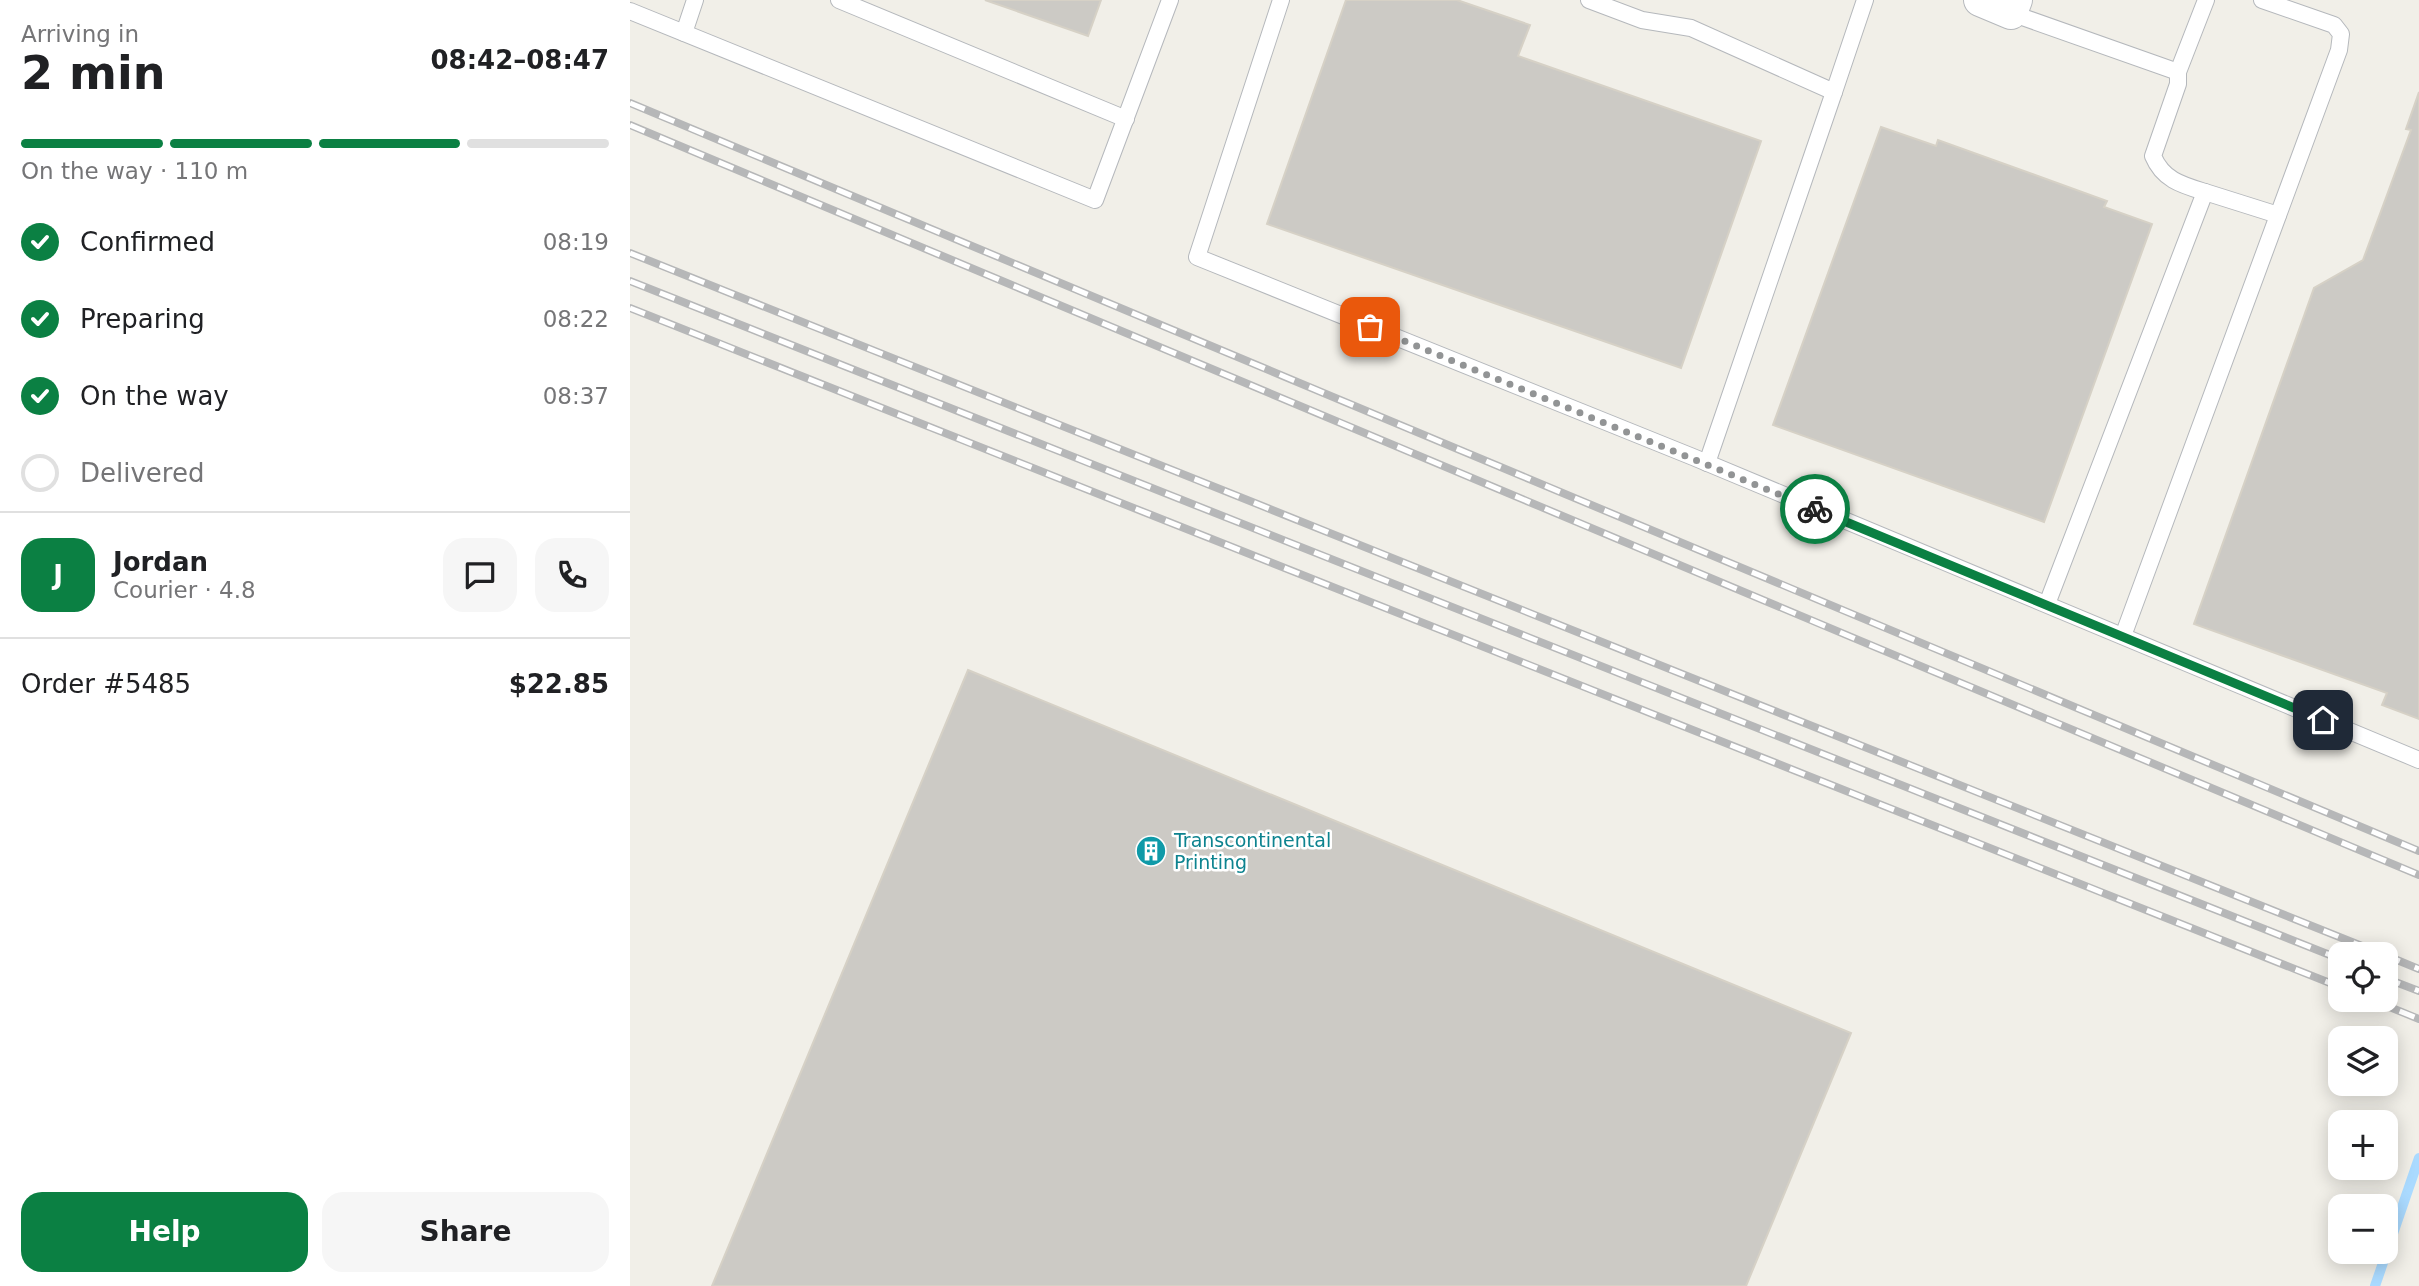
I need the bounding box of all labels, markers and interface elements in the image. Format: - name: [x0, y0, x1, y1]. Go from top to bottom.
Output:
- text: Arriving in: [21, 21, 139, 47]
- text: 08:42–08:47: [430, 45, 609, 75]
- text: 2 min: [21, 46, 165, 100]
- text: On the way · 110 m: [21, 158, 248, 184]
- icon: check: [21, 223, 59, 261]
- text: Confirmed: [80, 227, 215, 257]
- text: 08:19: [543, 229, 609, 255]
- pin: [1340, 297, 1400, 357]
- icon: check: [21, 300, 59, 338]
- text: Preparing: [80, 304, 205, 334]
- text: 08:22: [543, 306, 609, 332]
- icon: bag: [1351, 308, 1389, 346]
- icon: check: [21, 377, 59, 415]
- text: On the way: [80, 381, 229, 411]
- text: 08:37: [543, 383, 609, 409]
- text: Delivered: [80, 458, 204, 488]
- courier: [1780, 474, 1850, 544]
- icon: bike: [1796, 490, 1834, 528]
- button: chat: [443, 538, 517, 612]
- button: phone: [535, 538, 609, 612]
- text: Jordan: [113, 547, 208, 577]
- text: J: [53, 560, 63, 590]
- text: Courier · 4.8: [113, 577, 256, 603]
- text: Order #5485: [21, 669, 191, 699]
- text: $22.85: [509, 669, 609, 699]
- pin: [2293, 690, 2353, 750]
- icon: home: [2304, 701, 2342, 739]
- place label: Transcontinental Printing: [1173, 829, 1331, 873]
- building icon: Transcontinental Printing: [1134, 834, 1168, 868]
- map controls: [2328, 942, 2398, 1264]
- button: locate: [2328, 942, 2398, 1012]
- button: layers: [2328, 1026, 2398, 1096]
- button: +: [2328, 1110, 2398, 1180]
- button: Help: [21, 1192, 308, 1272]
- button: Share: [322, 1192, 609, 1272]
- button: −: [2328, 1194, 2398, 1264]

